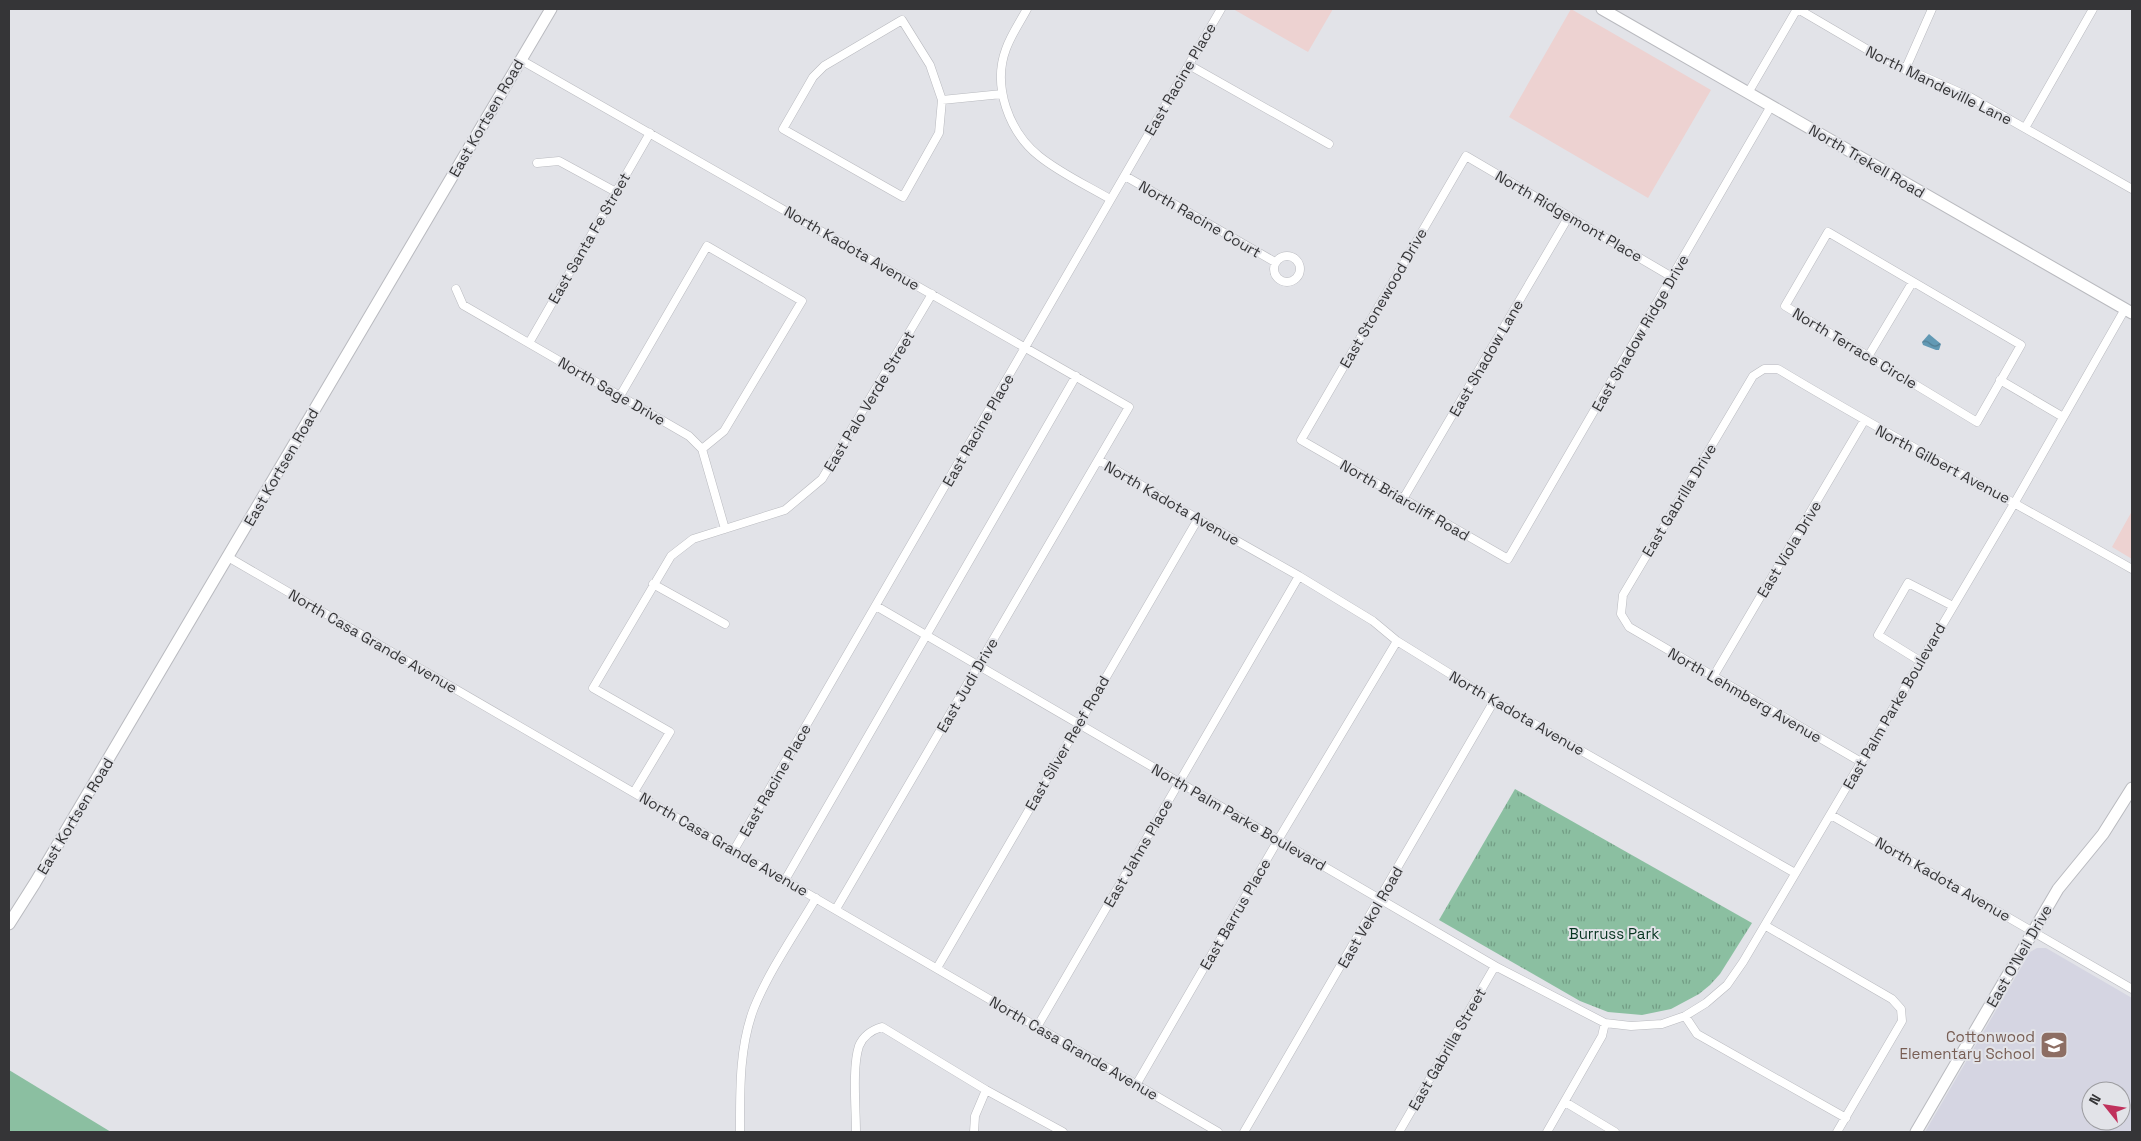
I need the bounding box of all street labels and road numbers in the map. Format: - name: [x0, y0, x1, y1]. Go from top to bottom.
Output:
- street label: East Racine Place: [1140, 19, 1220, 139]
- street label: North Mandeville Lane: [1863, 41, 2015, 129]
- street label: East Kortsen Road: [445, 56, 527, 180]
- street label: North Trekell Road: [1806, 120, 1928, 202]
- street label: North Ridgemont Place: [1492, 166, 1646, 266]
- street label: East Santa Fe Street: [544, 169, 634, 307]
- street label: North Racine Court: [1136, 176, 1265, 262]
- street label: North Kadota Avenue: [781, 201, 923, 295]
- street label: East Stonewood Drive: [1335, 225, 1431, 371]
- street label: East Shadow Ridge Drive: [1587, 251, 1693, 415]
- street label: East Shadow Lane: [1445, 296, 1527, 420]
- street label: North Terrace Circle: [1789, 303, 1921, 393]
- street label: East Palo Verde Street: [819, 327, 919, 475]
- street label: North Sage Drive: [555, 353, 669, 429]
- street label: East Racine Place: [938, 370, 1018, 490]
- street label: East Kortsen Road: [240, 405, 322, 529]
- street label: North Gilbert Avenue: [1872, 420, 2014, 508]
- street label: East Gabrilla Drive: [1638, 440, 1720, 560]
- street label: North Briarcliff Road: [1337, 455, 1473, 545]
- street label: North Kadota Avenue: [1101, 456, 1243, 550]
- street label: East Viola Drive: [1753, 497, 1825, 601]
- street label: North Casa Grande Avenue: [285, 585, 461, 697]
- street label: East Palm Parke Boulevard: [1839, 619, 1949, 793]
- street label: East Judi Drive: [932, 634, 1002, 736]
- street label: North Lehmberg Avenue: [1665, 643, 1825, 747]
- street label: North Kadota Avenue: [1446, 666, 1588, 760]
- street label: East Silver Reef Road: [1021, 672, 1113, 814]
- street label: East Racine Place: [735, 720, 815, 840]
- street label: East Kortsen Road: [33, 754, 117, 878]
- street label: North Palm Parke Boulevard: [1148, 759, 1330, 875]
- street label: North Casa Grande Avenue: [636, 788, 812, 900]
- street label: East Jahns Place: [1099, 795, 1177, 910]
- street label: North Kadota Avenue: [1872, 832, 2014, 926]
- street label: East Barrus Place: [1195, 855, 1275, 973]
- street label: East Vekol Road: [1333, 863, 1407, 971]
- street label: East O'Neil Drive: [1982, 901, 2056, 1011]
- street label: East Gabrilla Street: [1404, 984, 1490, 1114]
- street label: North Casa Grande Avenue: [986, 992, 1162, 1104]

